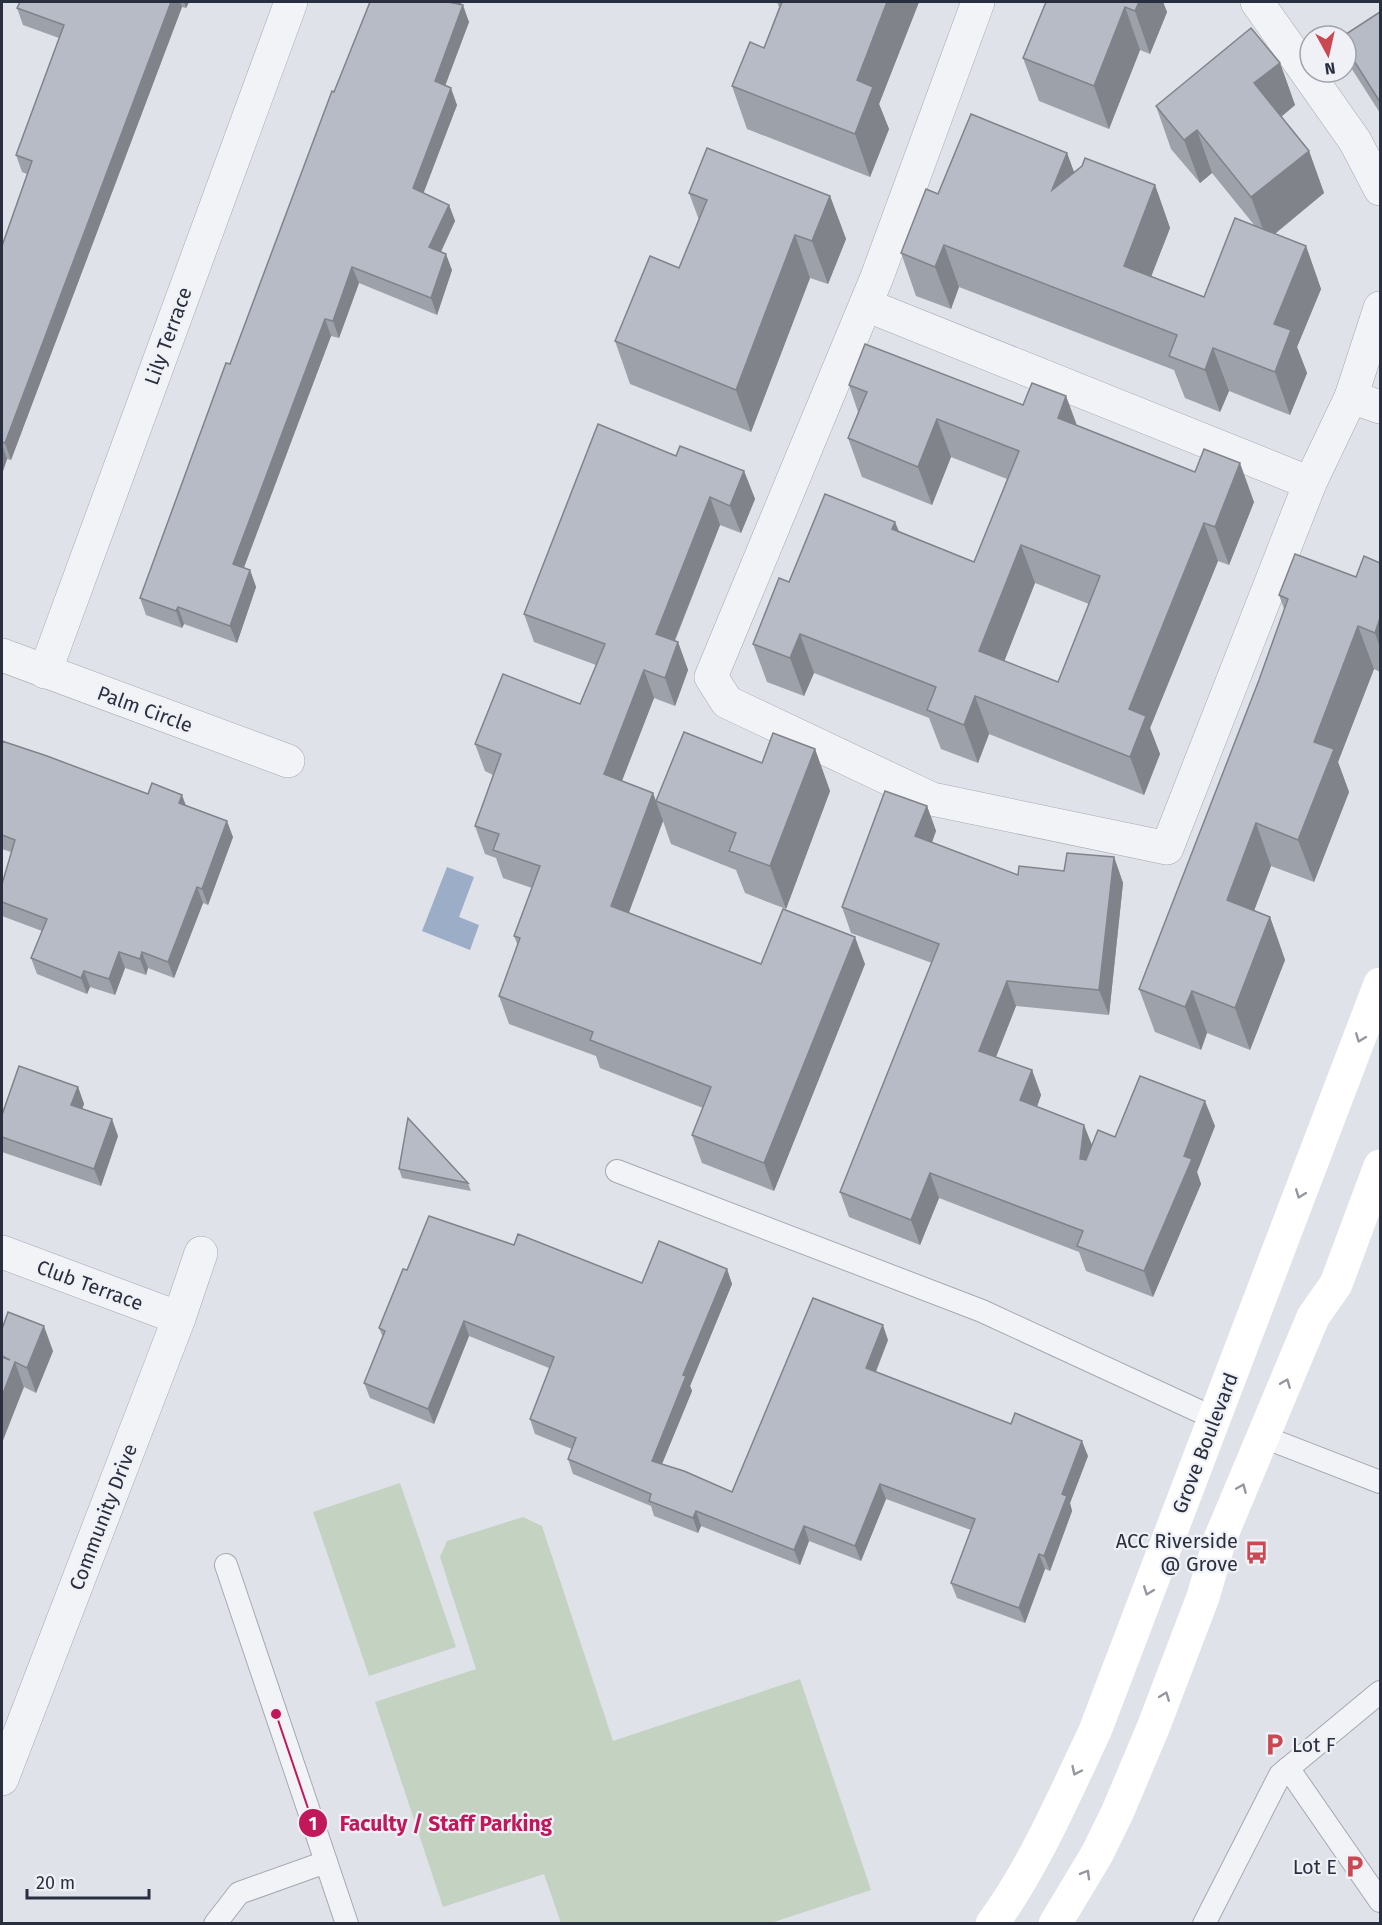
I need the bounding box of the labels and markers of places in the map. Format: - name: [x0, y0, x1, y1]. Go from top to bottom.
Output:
- place label: ACC Riverside @ Grove: [1116, 1529, 1238, 1576]
- bus stop icon: ACC Riverside @ Grove: [1243, 1540, 1269, 1566]
- parking icon: Lot F: [1261, 1732, 1287, 1758]
- place label: Lot F: [1292, 1733, 1336, 1757]
- callout: Faculty / Staff Parking: [298, 1804, 564, 1843]
- parking icon: Lot E: [1342, 1854, 1368, 1880]
- place label: Lot E: [1293, 1855, 1337, 1879]

